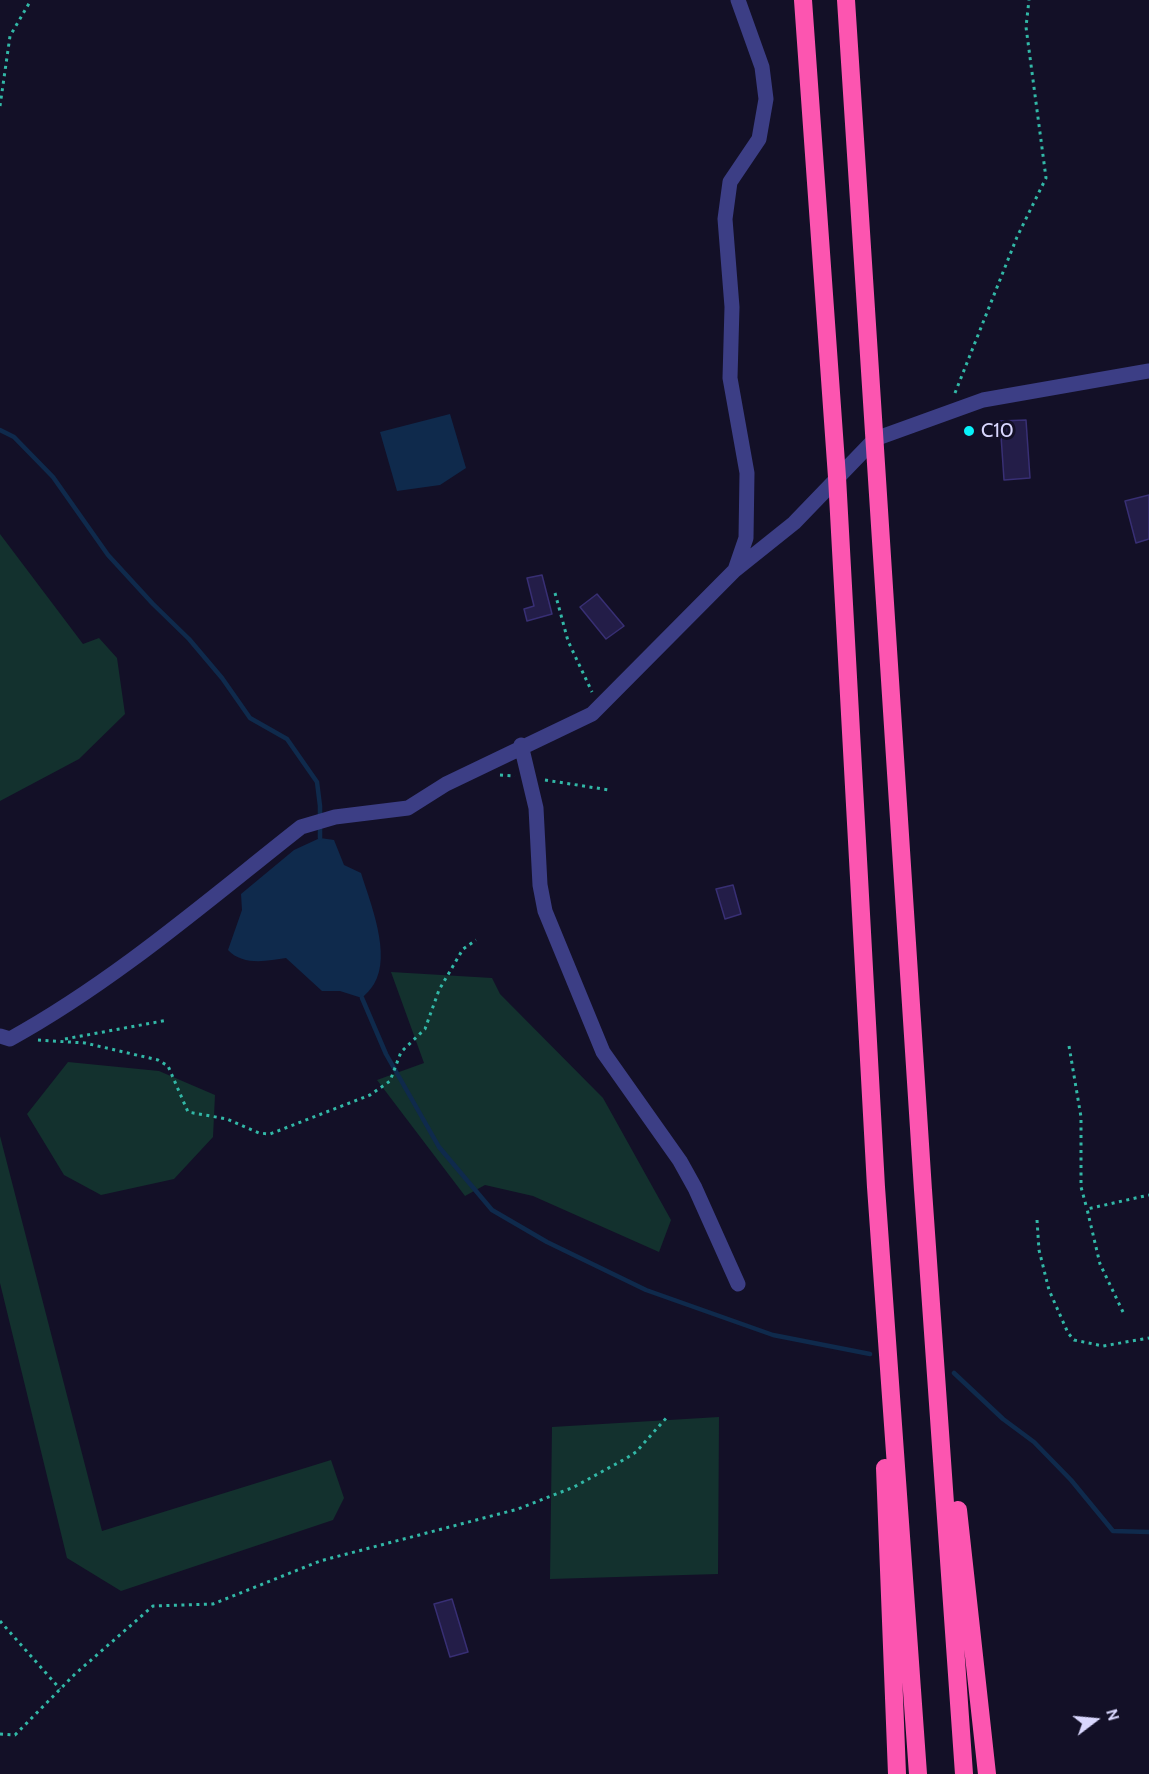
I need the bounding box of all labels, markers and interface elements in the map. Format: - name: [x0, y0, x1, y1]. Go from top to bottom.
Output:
- place label: C10: [981, 419, 1014, 443]
- marker: C10: [962, 424, 976, 438]
- north arrow: [1065, 1690, 1125, 1750]
- text: N: [1102, 1707, 1123, 1723]

